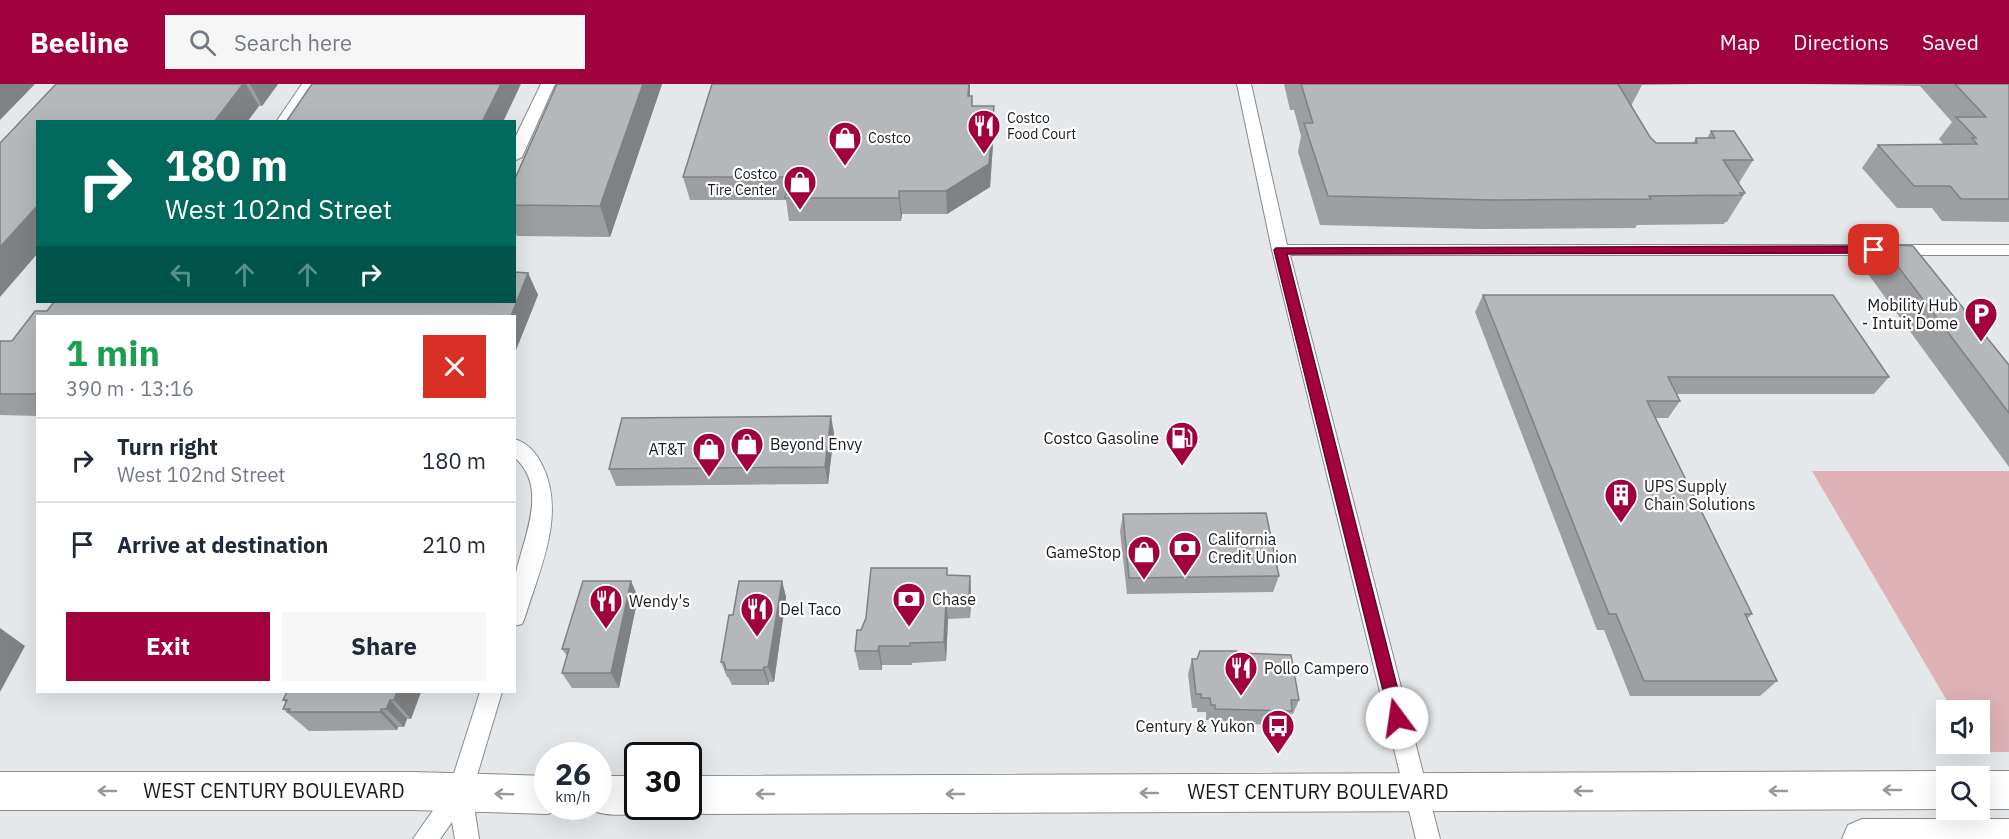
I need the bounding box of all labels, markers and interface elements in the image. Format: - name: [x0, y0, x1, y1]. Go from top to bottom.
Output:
- search box: [165, 15, 585, 69]
- text: Beeline: [30, 24, 129, 61]
- icon: search: [186, 26, 219, 59]
- text: Search here: [234, 28, 352, 57]
- text: Map: [1720, 28, 1760, 56]
- text: Directions: [1793, 28, 1889, 56]
- text: Saved: [1922, 28, 1979, 56]
- restaurant icon: Costco Food Court: [966, 108, 1002, 155]
- place label: Costco Food Court: [1007, 109, 1076, 143]
- shop icon: Costco: [827, 120, 863, 167]
- place label: Costco: [868, 129, 911, 147]
- text: 180 m: [165, 138, 288, 193]
- icon: right: [66, 144, 144, 222]
- shop icon: Costco Tire Center: [782, 164, 818, 211]
- place label: Costco Tire Center: [707, 165, 777, 199]
- text: West 102nd Street: [165, 191, 392, 226]
- pin: [1848, 224, 1899, 275]
- icon: arrive: [1857, 233, 1890, 266]
- icon: left: [165, 258, 198, 291]
- icon: ahead: [228, 258, 261, 291]
- icon: ahead: [291, 258, 324, 291]
- icon: right: [354, 258, 387, 291]
- place label: Mobility Hub - Intuit Dome: [1862, 295, 1958, 333]
- parking icon: Mobility Hub - Intuit Dome: [1963, 296, 1999, 343]
- text: 1 min: [66, 329, 160, 376]
- button: close: [423, 335, 486, 398]
- text: 390 m · 13:16: [66, 375, 194, 402]
- fuel station icon: Costco Gasoline: [1164, 420, 1200, 467]
- shop icon: Beyond Envy: [729, 426, 765, 473]
- place label: Costco Gasoline: [1044, 428, 1159, 448]
- shop icon: AT&T: [691, 431, 727, 478]
- text: Turn right: [117, 432, 218, 461]
- place label: Beyond Envy: [770, 434, 862, 454]
- place label: AT&T: [649, 439, 686, 459]
- icon: right: [66, 444, 99, 477]
- text: 180 m: [422, 446, 486, 475]
- text: West 102nd Street: [117, 461, 285, 488]
- place label: UPS Supply Chain Solutions: [1644, 476, 1756, 514]
- building icon: UPS Supply Chain Solutions: [1603, 477, 1639, 524]
- icon: arrive: [66, 528, 99, 561]
- place label: California Credit Union: [1208, 529, 1297, 567]
- text: Arrive at destination: [117, 530, 328, 559]
- text: 210 m: [422, 530, 486, 559]
- bank icon: California Credit Union: [1167, 530, 1203, 577]
- shop icon: GameStop: [1126, 534, 1162, 581]
- place label: GameStop: [1046, 542, 1121, 562]
- bank icon: Chase: [891, 581, 927, 628]
- restaurant icon: Wendy's: [588, 583, 624, 630]
- place label: Chase: [932, 589, 976, 609]
- place label: Wendy's: [629, 591, 690, 611]
- restaurant icon: Del Taco: [739, 591, 775, 638]
- place label: Del Taco: [780, 599, 841, 619]
- button: Exit: [66, 612, 270, 681]
- button: Share: [282, 612, 486, 681]
- restaurant icon: Pollo Campero: [1223, 650, 1259, 697]
- place label: Pollo Campero: [1264, 658, 1369, 678]
- position arrow: [1365, 686, 1429, 750]
- map controls: [1936, 700, 1990, 820]
- button: sound: [1936, 700, 1990, 754]
- bus stop icon: Century & Yukon: [1260, 708, 1296, 755]
- place label: Century & Yukon: [1136, 716, 1255, 736]
- speed limit sign: 30: [624, 742, 702, 820]
- text: 26: [555, 754, 591, 793]
- button: search: [1936, 766, 1990, 820]
- street label: WEST CENTURY BOULEVARD: [143, 777, 405, 804]
- street label: WEST CENTURY BOULEVARD: [1187, 778, 1449, 805]
- one-way arrow: [1882, 784, 1902, 796]
- one-way arrow: [98, 785, 118, 797]
- one-way arrow: [1573, 785, 1593, 797]
- one-way arrow: [1768, 785, 1788, 796]
- text: km/h: [555, 787, 591, 806]
- one-way arrow: [1139, 787, 1159, 799]
- one-way arrow: [494, 788, 514, 799]
- one-way arrow: [945, 788, 965, 800]
- one-way arrow: [755, 789, 775, 800]

